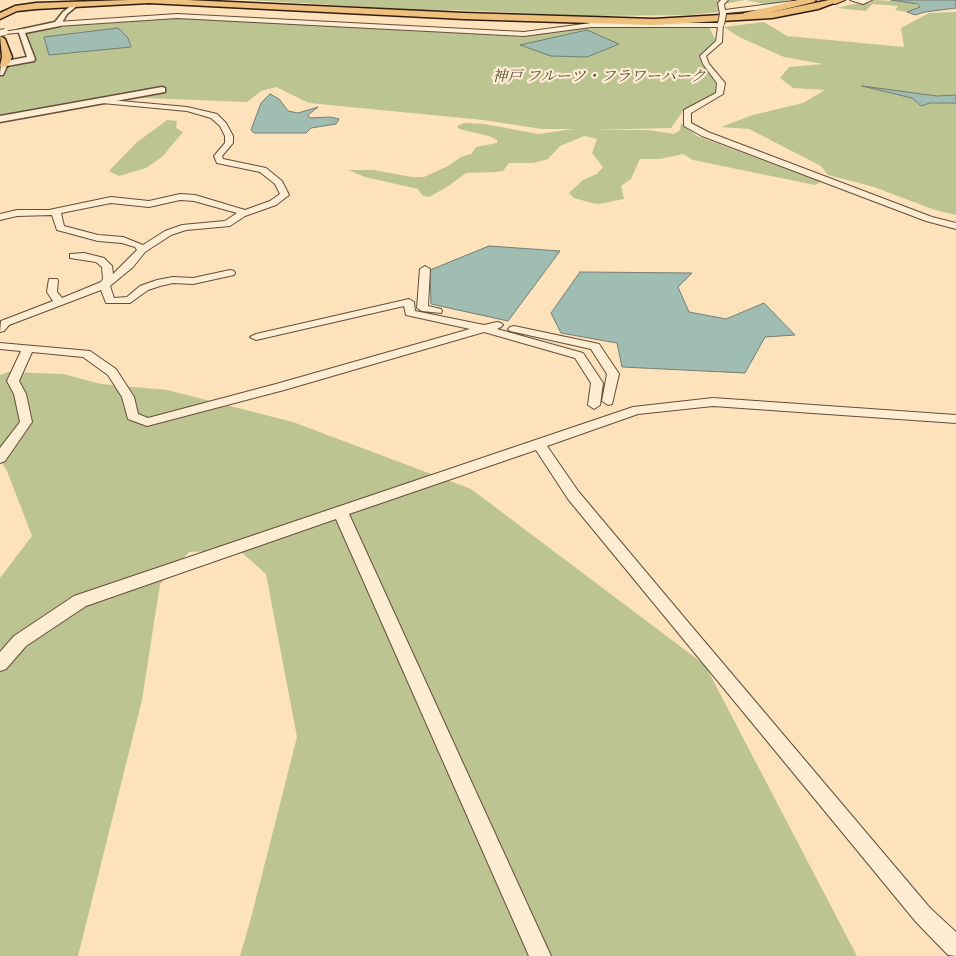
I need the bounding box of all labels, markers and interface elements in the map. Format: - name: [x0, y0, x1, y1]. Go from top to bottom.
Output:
- park label: 神戸 フルーツ・フラワーパーク: [492, 68, 706, 86]

